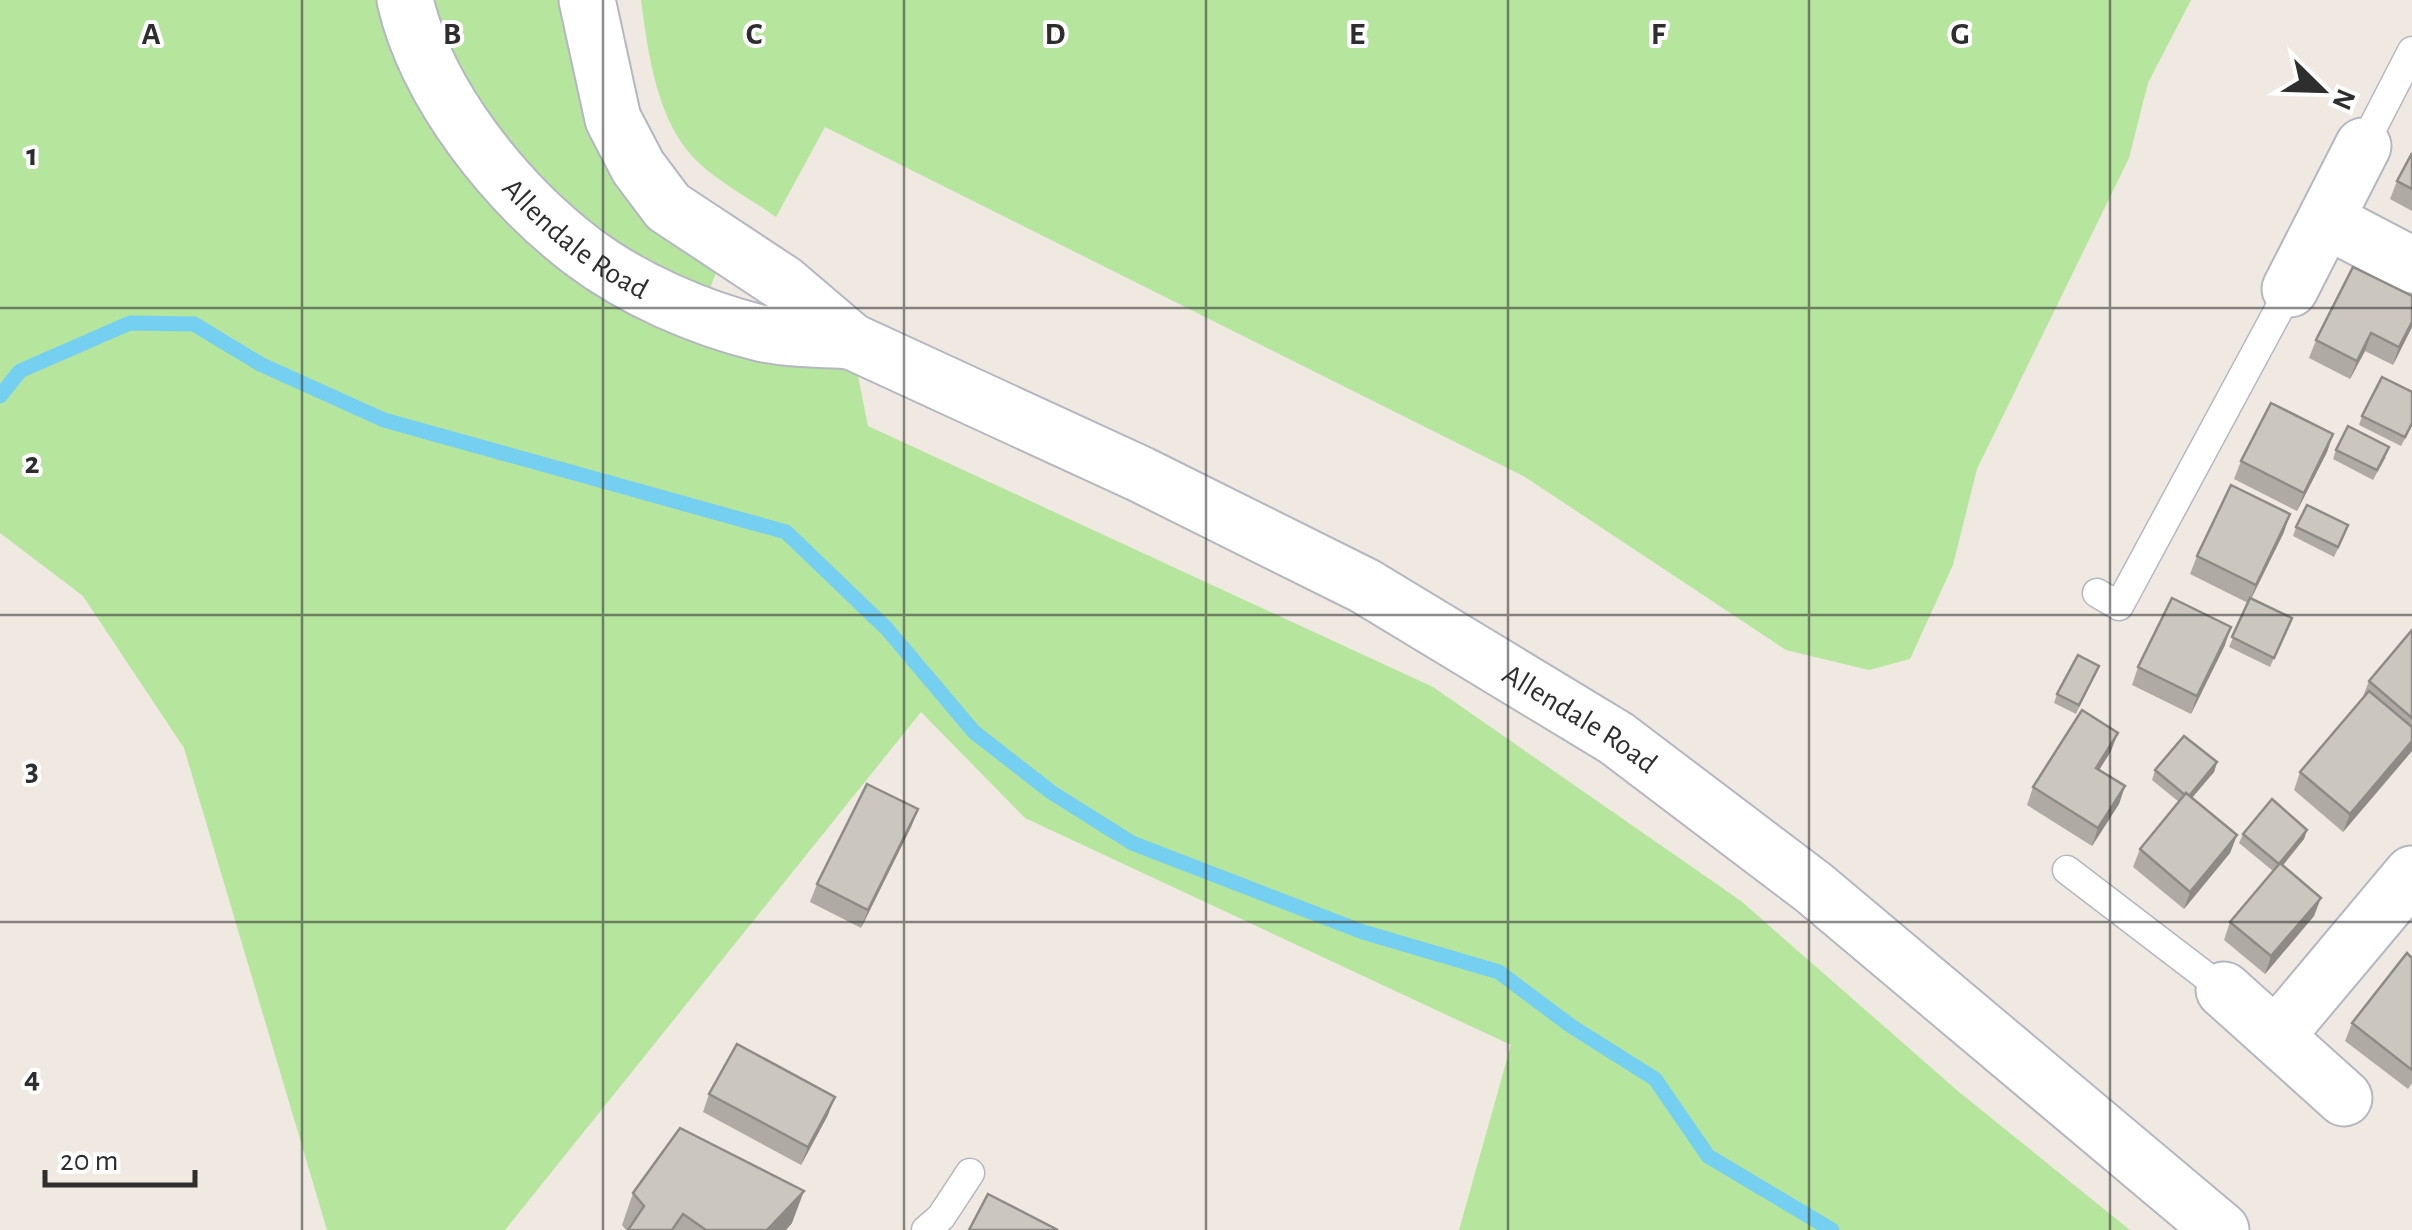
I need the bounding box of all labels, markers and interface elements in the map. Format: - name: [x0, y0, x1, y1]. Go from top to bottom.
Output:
- text: A: [141, 18, 161, 50]
- text: B: [443, 18, 461, 50]
- text: C: [746, 18, 763, 50]
- text: D: [1045, 18, 1066, 50]
- text: E: [1349, 18, 1365, 50]
- text: F: [1651, 18, 1667, 50]
- text: G: [1950, 18, 1970, 50]
- north arrow: [2272, 40, 2372, 140]
- text: N: [2326, 85, 2360, 113]
- text: 1: [26, 139, 38, 171]
- street label: Allendale Road: [496, 173, 653, 305]
- text: 2: [24, 447, 40, 479]
- street label: Allendale Road: [1497, 659, 1662, 779]
- text: 3: [25, 754, 39, 786]
- text: 4: [24, 1062, 40, 1094]
- scale bar: [45, 1125, 195, 1187]
- text: 20 m: [60, 1146, 118, 1176]

